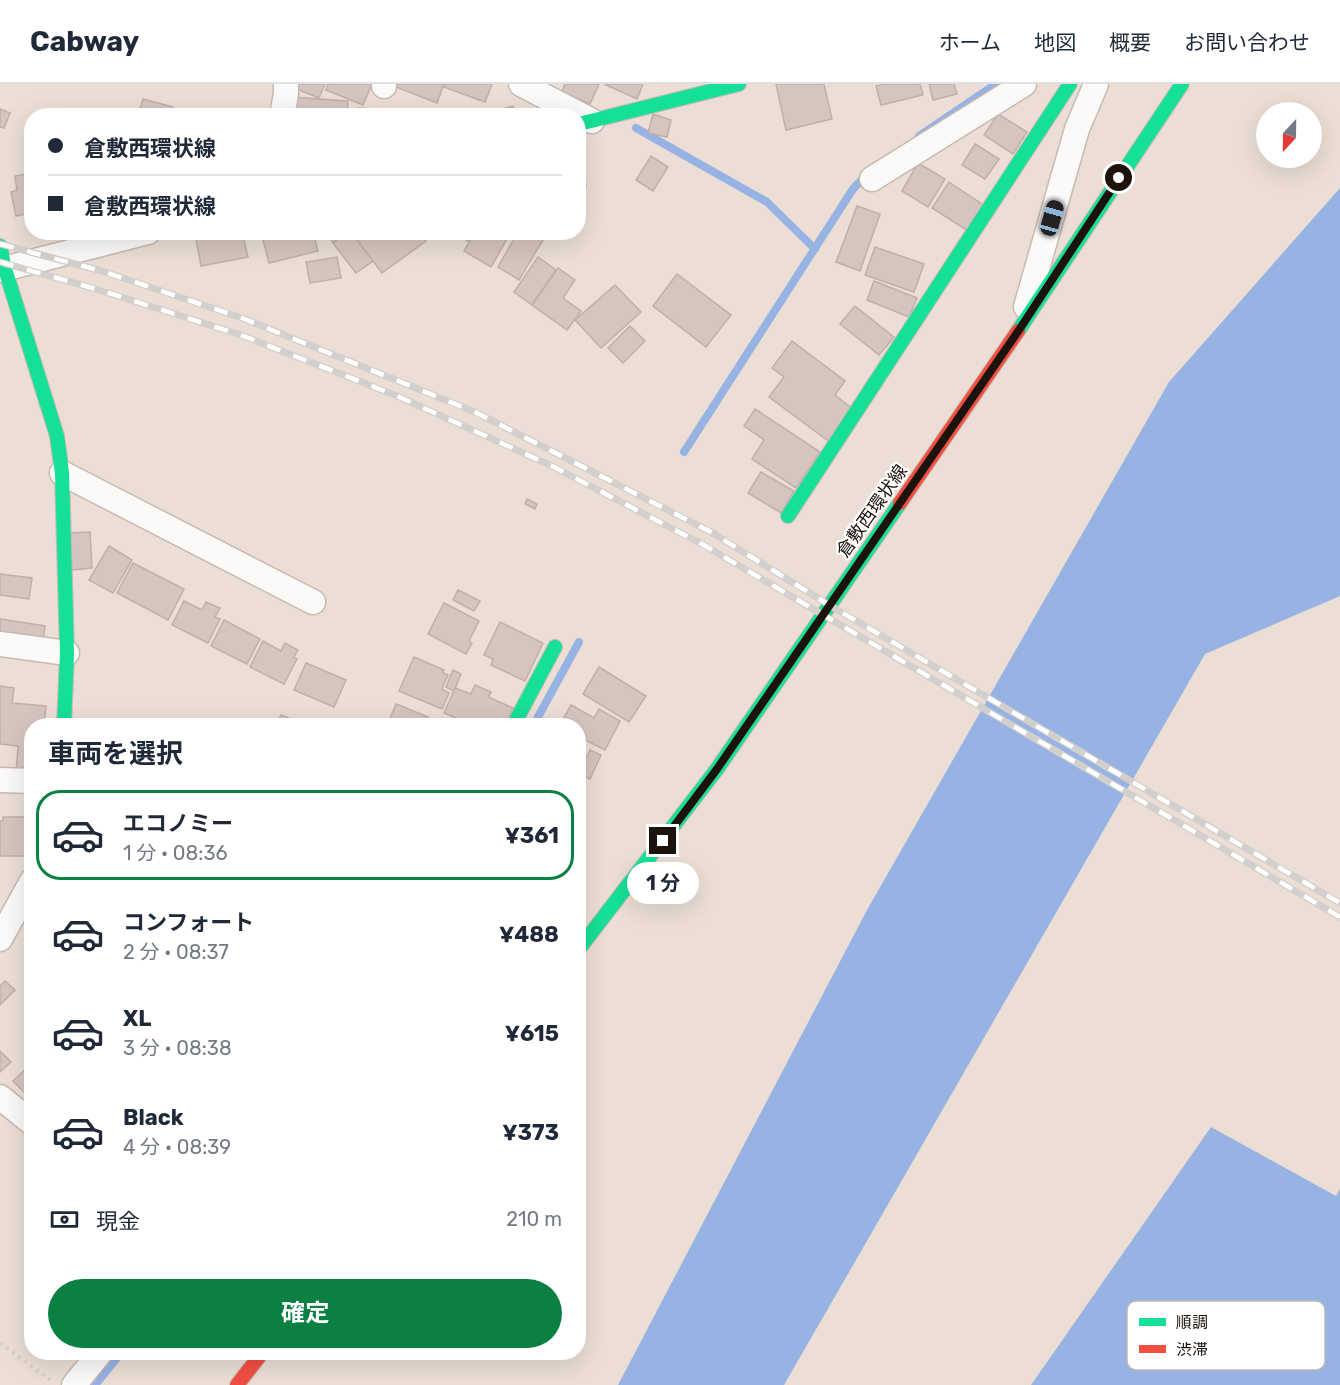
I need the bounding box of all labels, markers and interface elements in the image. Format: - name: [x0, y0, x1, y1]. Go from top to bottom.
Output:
- text: Cabway: [30, 25, 139, 58]
- text: ホーム: [939, 30, 1001, 55]
- text: 地図: [1034, 30, 1076, 55]
- text: 概要: [1109, 30, 1151, 55]
- text: お問い合わせ: [1184, 30, 1310, 55]
- north arrow: [1256, 102, 1322, 168]
- map controls: [1256, 102, 1322, 168]
- text: 倉敷西環状線: [84, 135, 216, 162]
- route start: [1105, 164, 1132, 191]
- text: 倉敷西環状線: [84, 193, 216, 220]
- car: [1038, 198, 1066, 238]
- street label: 倉敷西環状線: [832, 460, 912, 562]
- text: 車両を選択: [48, 738, 183, 770]
- icon: car: [51, 808, 105, 862]
- text: エコノミー: [123, 810, 233, 837]
- text: ¥361: [505, 822, 559, 849]
- route end: [649, 827, 676, 854]
- text: 1 分 · 08:36: [123, 841, 227, 865]
- callout: 1 分: [627, 862, 699, 904]
- text: 1 分: [646, 871, 680, 895]
- icon: car: [51, 907, 105, 961]
- text: コンフォート: [123, 909, 254, 936]
- text: ¥488: [499, 921, 559, 948]
- text: 2 分 · 08:37: [123, 940, 229, 964]
- text: XL: [123, 1005, 151, 1032]
- icon: car: [51, 1006, 105, 1060]
- text: ¥615: [505, 1020, 559, 1047]
- text: 3 分 · 08:38: [123, 1036, 232, 1060]
- text: Black: [123, 1104, 184, 1131]
- icon: car: [51, 1105, 105, 1159]
- text: ¥373: [502, 1119, 559, 1146]
- text: 4 分 · 08:39: [123, 1135, 231, 1159]
- icon: cash: [48, 1203, 81, 1236]
- text: 210 m: [506, 1207, 562, 1231]
- text: 現金: [96, 1208, 140, 1235]
- button: 確定: [48, 1279, 562, 1348]
- legend: [1127, 1301, 1325, 1370]
- text: 順調: [1176, 1313, 1208, 1332]
- text: 渋滞: [1176, 1340, 1208, 1359]

